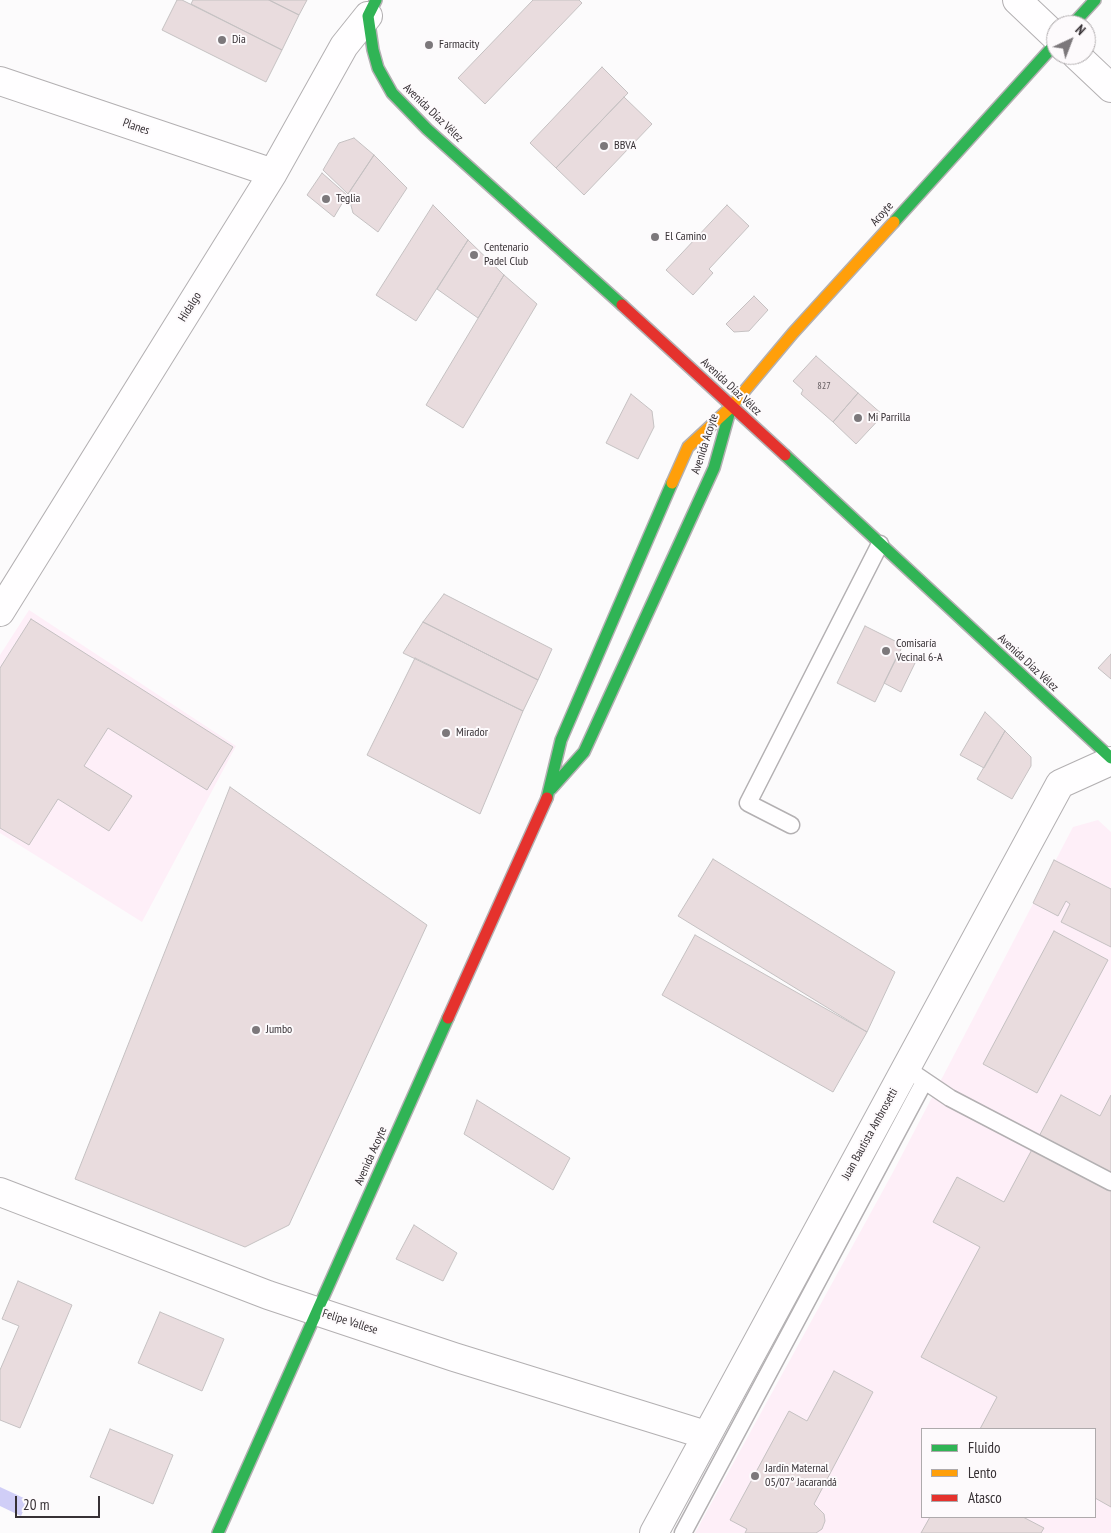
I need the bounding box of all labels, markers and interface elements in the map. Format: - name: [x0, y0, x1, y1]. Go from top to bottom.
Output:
- north arrow: [1046, 15, 1096, 65]
- text: N: [1072, 21, 1089, 39]
- place label: Dia: [232, 33, 246, 47]
- marker: Dia: [216, 34, 228, 46]
- place label: Farmacity: [439, 38, 479, 52]
- marker: Farmacity: [423, 39, 435, 51]
- street label: Avenida Díaz Vélez: [400, 81, 466, 145]
- street label: Planes: [121, 116, 151, 138]
- place label: BBVA: [614, 139, 636, 153]
- marker: BBVA: [598, 140, 610, 152]
- place label: Teglia: [336, 192, 360, 206]
- marker: Teglia: [320, 193, 332, 205]
- street label: Acoyte: [867, 199, 897, 229]
- place label: El Camino: [665, 230, 706, 244]
- marker: El Camino: [649, 231, 661, 243]
- place label: Centenario Padel Club: [484, 241, 529, 269]
- marker: Centenario Padel Club: [468, 249, 480, 261]
- street label: Hidalgo: [175, 290, 205, 324]
- street label: Avenida Díaz Vélez: [698, 355, 764, 419]
- house number: 827: [817, 380, 831, 392]
- place label: Mi Parrilla: [868, 411, 910, 425]
- street label: Avenida Acoyte: [688, 412, 722, 476]
- marker: Mi Parrilla: [852, 412, 864, 424]
- street label: Avenida Díaz Vélez: [995, 631, 1061, 695]
- place label: Comisaría Vecinal 6-A: [896, 637, 943, 665]
- marker: Comisaría Vecinal 6-A: [880, 645, 892, 657]
- place label: Mirador: [456, 726, 488, 740]
- marker: Mirador: [440, 727, 452, 739]
- place label: Jumbo: [266, 1023, 292, 1037]
- marker: Jumbo: [250, 1024, 262, 1036]
- street label: Juan Bautista Ambrosetti: [839, 1086, 901, 1182]
- street label: Avenida Acoyte: [352, 1124, 390, 1188]
- street label: Felipe Vallese: [320, 1306, 380, 1338]
- legend: [921, 1428, 1096, 1518]
- text: Fluido: [968, 1438, 1000, 1457]
- place label: Jardín Maternal 05/07° Jacarandá: [765, 1462, 837, 1490]
- text: Lento: [968, 1463, 997, 1482]
- marker: Jardín Maternal 05/07° Jacarandá: [749, 1470, 761, 1482]
- scale bar: [18, 1486, 102, 1518]
- text: Atasco: [968, 1488, 1002, 1507]
- text: 20 m: [23, 1495, 49, 1514]

